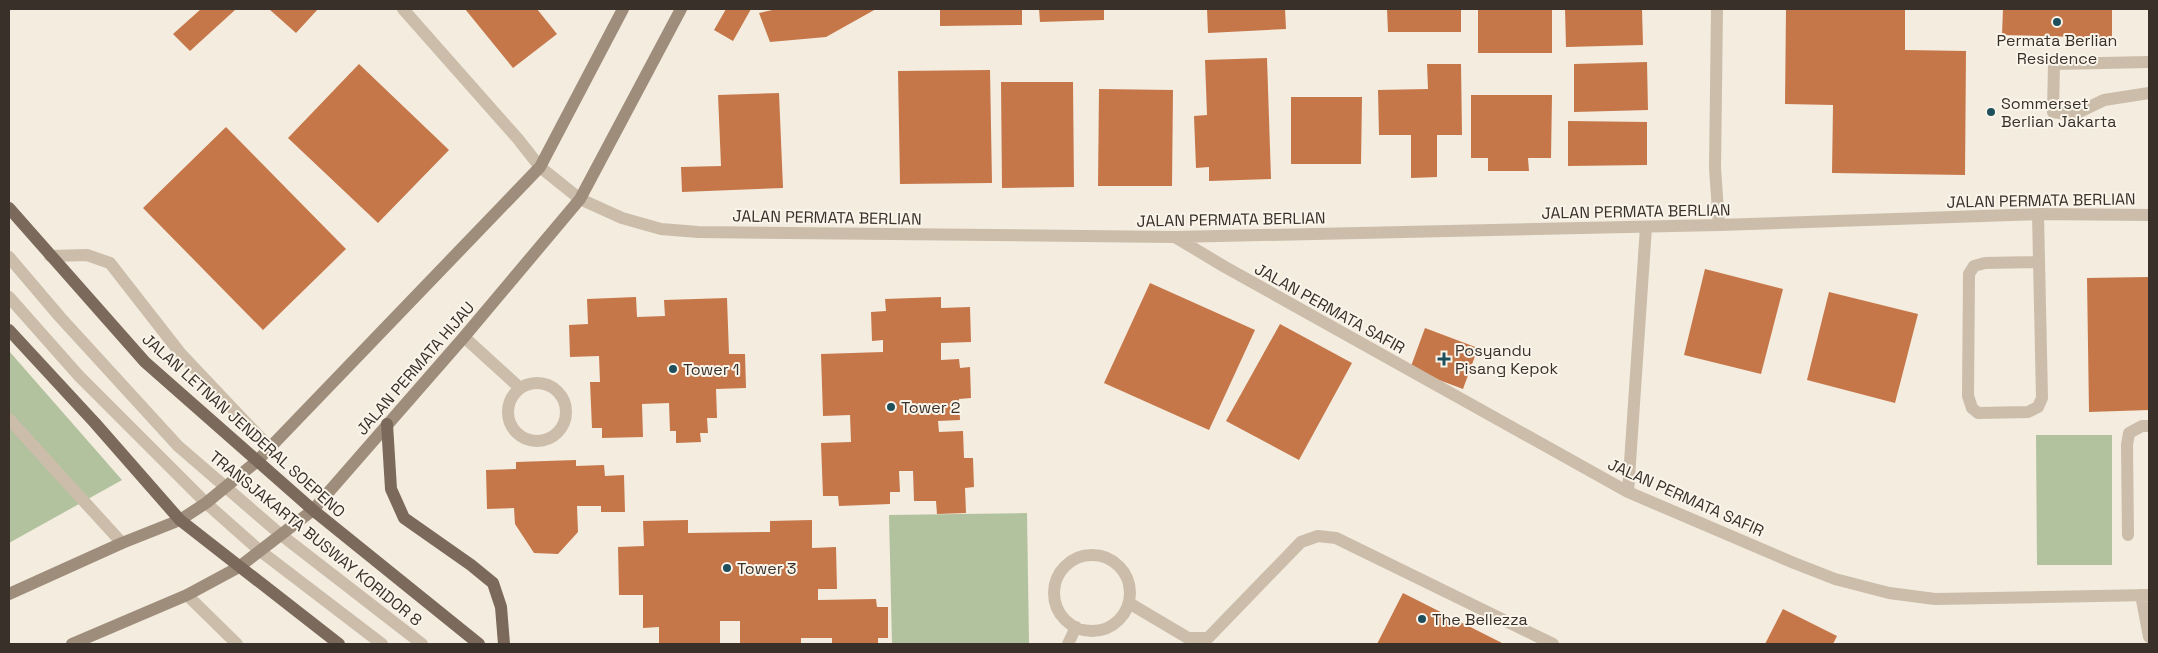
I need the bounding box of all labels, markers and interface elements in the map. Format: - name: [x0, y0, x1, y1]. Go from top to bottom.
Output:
- marker: Permata Berlian Residence: [2051, 16, 2063, 28]
- place label: Permata Berlian Residence: [1997, 30, 2117, 69]
- place label: Sommerset Berlian Jakarta: [2001, 93, 2117, 132]
- marker: Sommerset Berlian Jakarta: [1985, 106, 1997, 118]
- street label: JALAN PERMATA BERLIAN: [1946, 188, 2136, 213]
- street label: JALAN PERMATA BERLIAN: [1541, 199, 1731, 224]
- street label: JALAN PERMATA BERLIAN: [732, 205, 922, 230]
- street label: JALAN PERMATA BERLIAN: [1136, 207, 1326, 232]
- street label: JALAN PERMATA SAFIR: [1251, 258, 1409, 359]
- street label: JALAN PERMATA HIJAU: [352, 297, 479, 439]
- street label: JALAN LETNAN JENDERAL SOEPENO: [138, 329, 350, 522]
- place label: Posyandu Pisang Kepok: [1455, 340, 1558, 379]
- marker: Posyandu Pisang Kepok: [1437, 352, 1451, 366]
- place label: Tower 1: [683, 359, 740, 380]
- marker: Tower 1: [667, 363, 679, 375]
- place label: Tower 2: [901, 397, 960, 418]
- marker: Tower 2: [885, 401, 897, 413]
- street label: TRANSJAKARTA BUSWAY KORIDOR 8: [205, 446, 426, 631]
- street label: JALAN PERMATA SAFIR: [1604, 454, 1767, 541]
- place label: Tower 3: [737, 558, 796, 579]
- marker: Tower 3: [721, 562, 733, 574]
- place label: The Bellezza: [1432, 609, 1528, 630]
- marker: The Bellezza: [1416, 613, 1428, 625]

